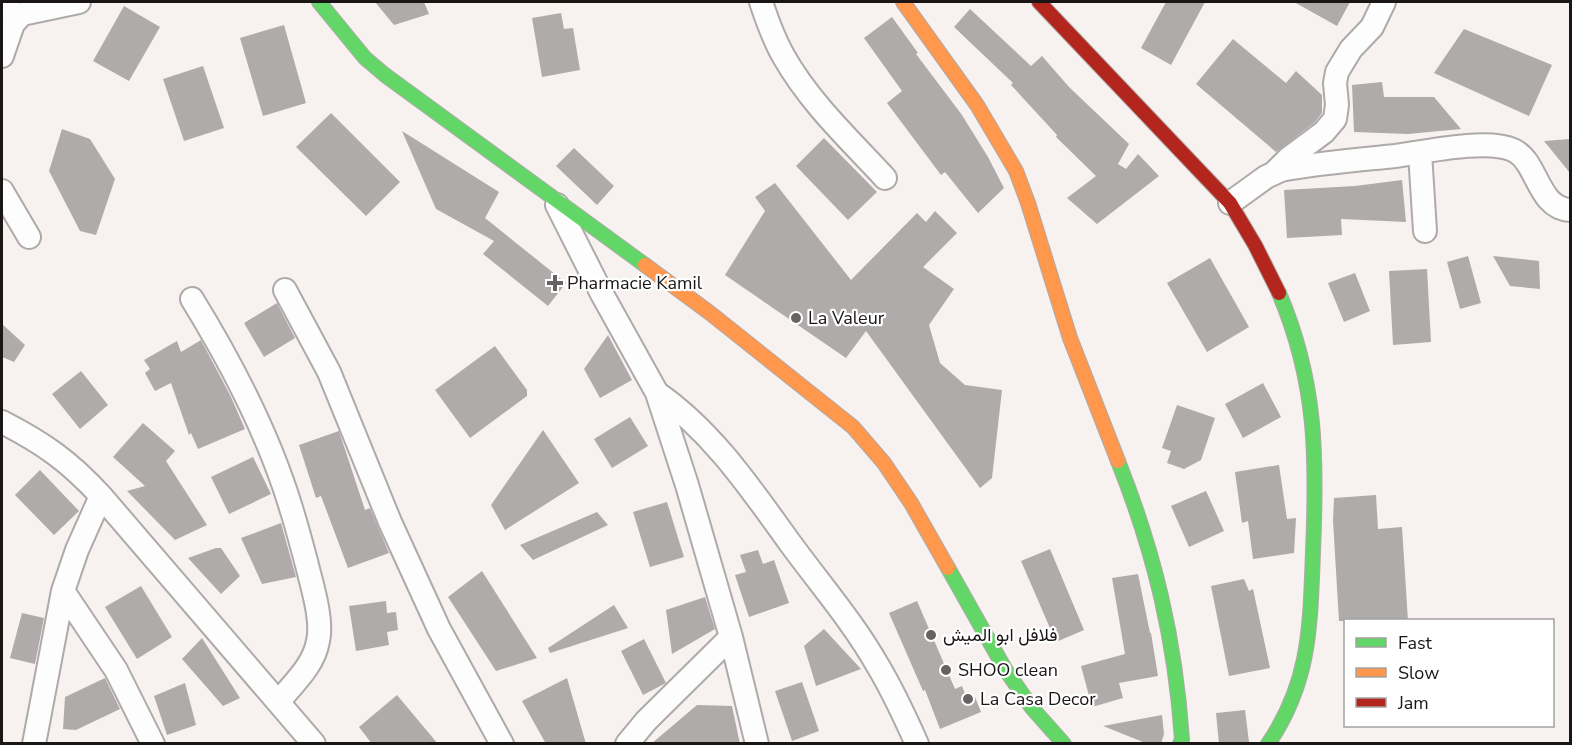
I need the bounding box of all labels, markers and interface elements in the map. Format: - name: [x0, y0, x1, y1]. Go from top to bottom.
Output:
- place label: Pharmacie Kamil: [567, 271, 703, 295]
- marker: Pharmacie Kamil: [548, 276, 562, 290]
- place label: La Valeur: [808, 306, 885, 330]
- marker: La Valeur: [789, 311, 803, 325]
- legend: [1344, 619, 1554, 727]
- place label: فلافل ابو الميش: [943, 623, 1058, 647]
- marker: فلافل ابو الميش: [924, 628, 938, 642]
- text: Fast: [1398, 631, 1433, 655]
- place label: SHOO clean: [958, 658, 1058, 682]
- text: Slow: [1398, 661, 1439, 685]
- marker: SHOO clean: [939, 663, 953, 677]
- place label: La Casa Decor: [980, 687, 1096, 711]
- text: Jam: [1397, 691, 1429, 715]
- marker: La Casa Decor: [961, 692, 975, 706]

